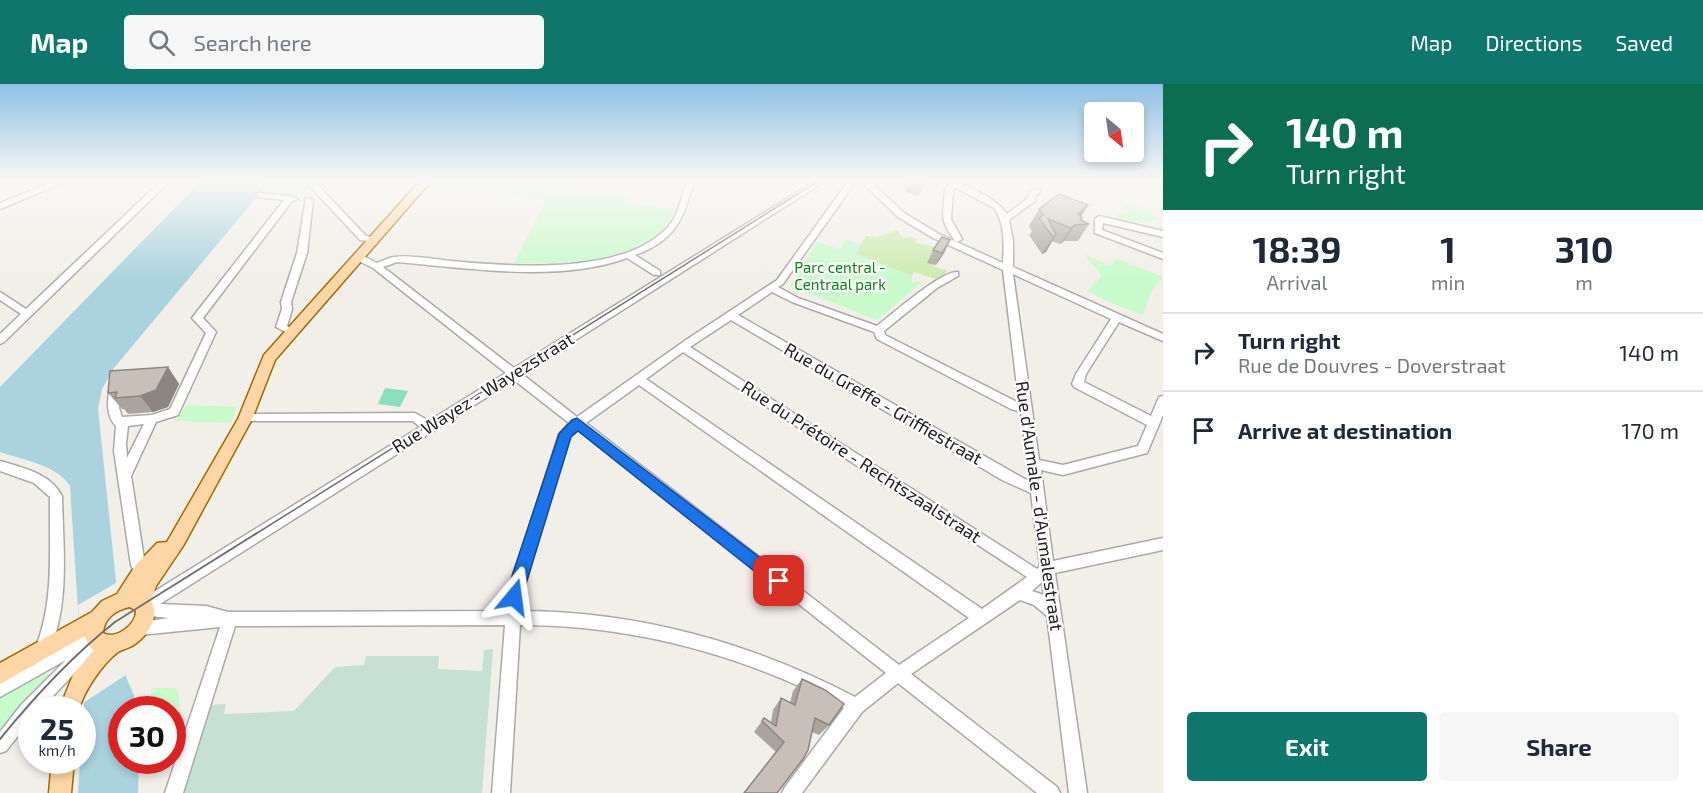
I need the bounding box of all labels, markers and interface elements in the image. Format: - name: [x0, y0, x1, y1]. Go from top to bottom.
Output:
- search box: [124, 15, 544, 69]
- text: Map: [30, 25, 88, 59]
- icon: search: [145, 26, 178, 59]
- text: Search here: [193, 29, 312, 55]
- text: Map: [1410, 30, 1453, 55]
- text: Directions: [1486, 30, 1582, 55]
- text: Saved: [1615, 30, 1673, 55]
- north arrow: [1084, 102, 1144, 162]
- map controls: [1084, 102, 1144, 162]
- text: 140 m: [1286, 106, 1403, 156]
- icon: right: [1187, 108, 1265, 186]
- text: Turn right: [1286, 157, 1406, 189]
- text: 18:39: [1253, 227, 1341, 270]
- text: 1: [1440, 227, 1456, 270]
- text: 310: [1555, 227, 1613, 270]
- park label: Parc central - Centraal park: [794, 258, 886, 293]
- text: Arrival: [1267, 270, 1327, 294]
- text: min: [1431, 270, 1465, 294]
- text: m: [1575, 270, 1593, 294]
- street label: Rue Wayez - Wayezstraat: [387, 327, 578, 457]
- text: Turn right: [1238, 327, 1340, 353]
- icon: right: [1187, 336, 1220, 369]
- street label: Rue du Greffe - Griffiestraat: [780, 337, 987, 469]
- text: 140 m: [1619, 339, 1679, 365]
- text: Rue de Douvres - Doverstraat: [1238, 353, 1506, 377]
- street label: Rue du Prétoire - Rechtszaalstraat: [738, 375, 986, 547]
- street label: Rue d'Aumale - d'Aumalestraat: [1012, 380, 1068, 632]
- icon: arrive: [1187, 414, 1220, 447]
- text: Arrive at destination: [1238, 417, 1452, 443]
- text: 170 m: [1622, 417, 1679, 443]
- pin: [753, 555, 804, 606]
- icon: arrive: [762, 564, 795, 597]
- position arrow: [482, 565, 546, 629]
- speed limit sign: 30: [108, 696, 186, 774]
- text: 25: [40, 710, 74, 746]
- button: Exit: [1187, 712, 1427, 781]
- button: Share: [1439, 712, 1679, 781]
- text: km/h: [38, 741, 76, 759]

